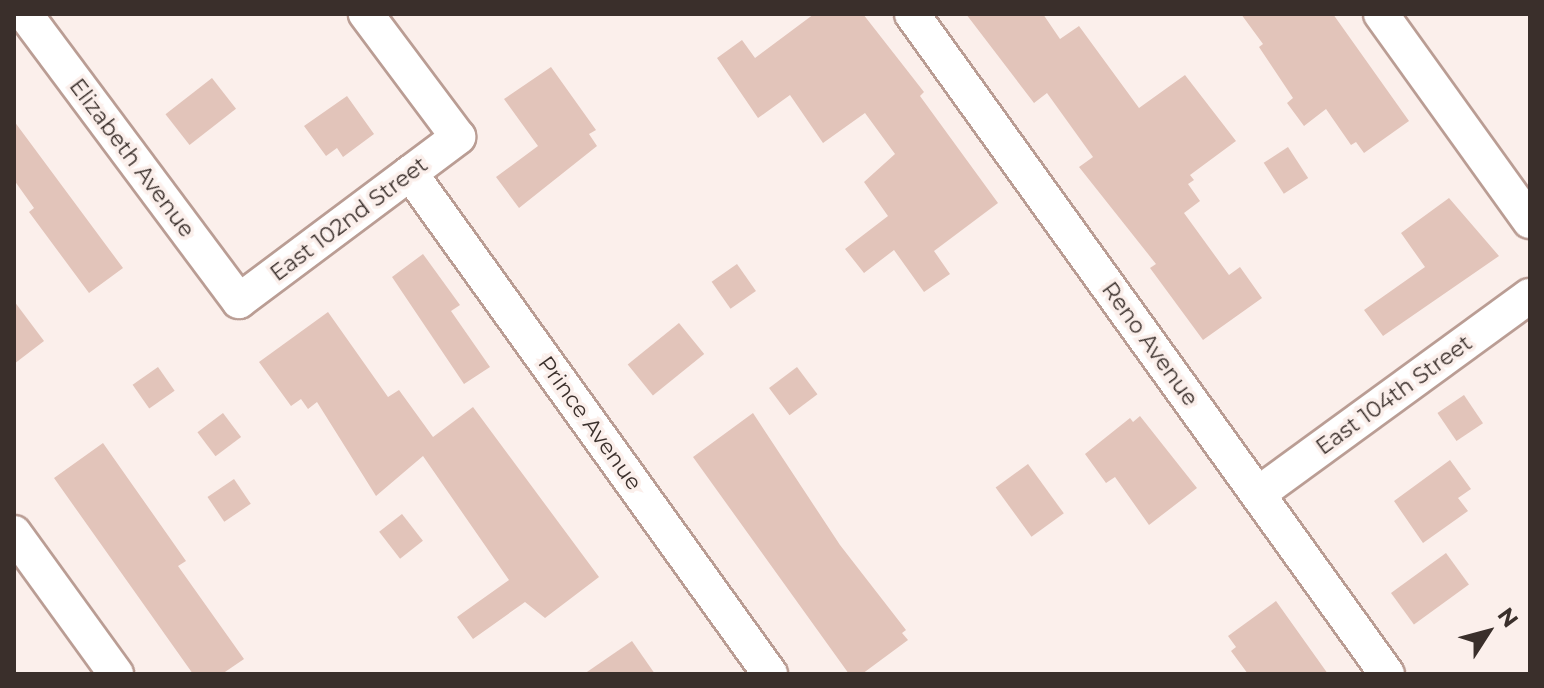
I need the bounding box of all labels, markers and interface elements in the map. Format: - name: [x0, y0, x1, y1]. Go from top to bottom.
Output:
- street label: Elizabeth Avenue: [64, 74, 200, 242]
- street label: East 102nd Street: [265, 151, 433, 287]
- street label: Reno Avenue: [1096, 277, 1204, 411]
- street label: East 104th Street: [1311, 330, 1477, 460]
- street label: Prince Avenue: [533, 351, 647, 495]
- north arrow: [1448, 592, 1528, 672]
- text: N: [1492, 602, 1524, 633]

